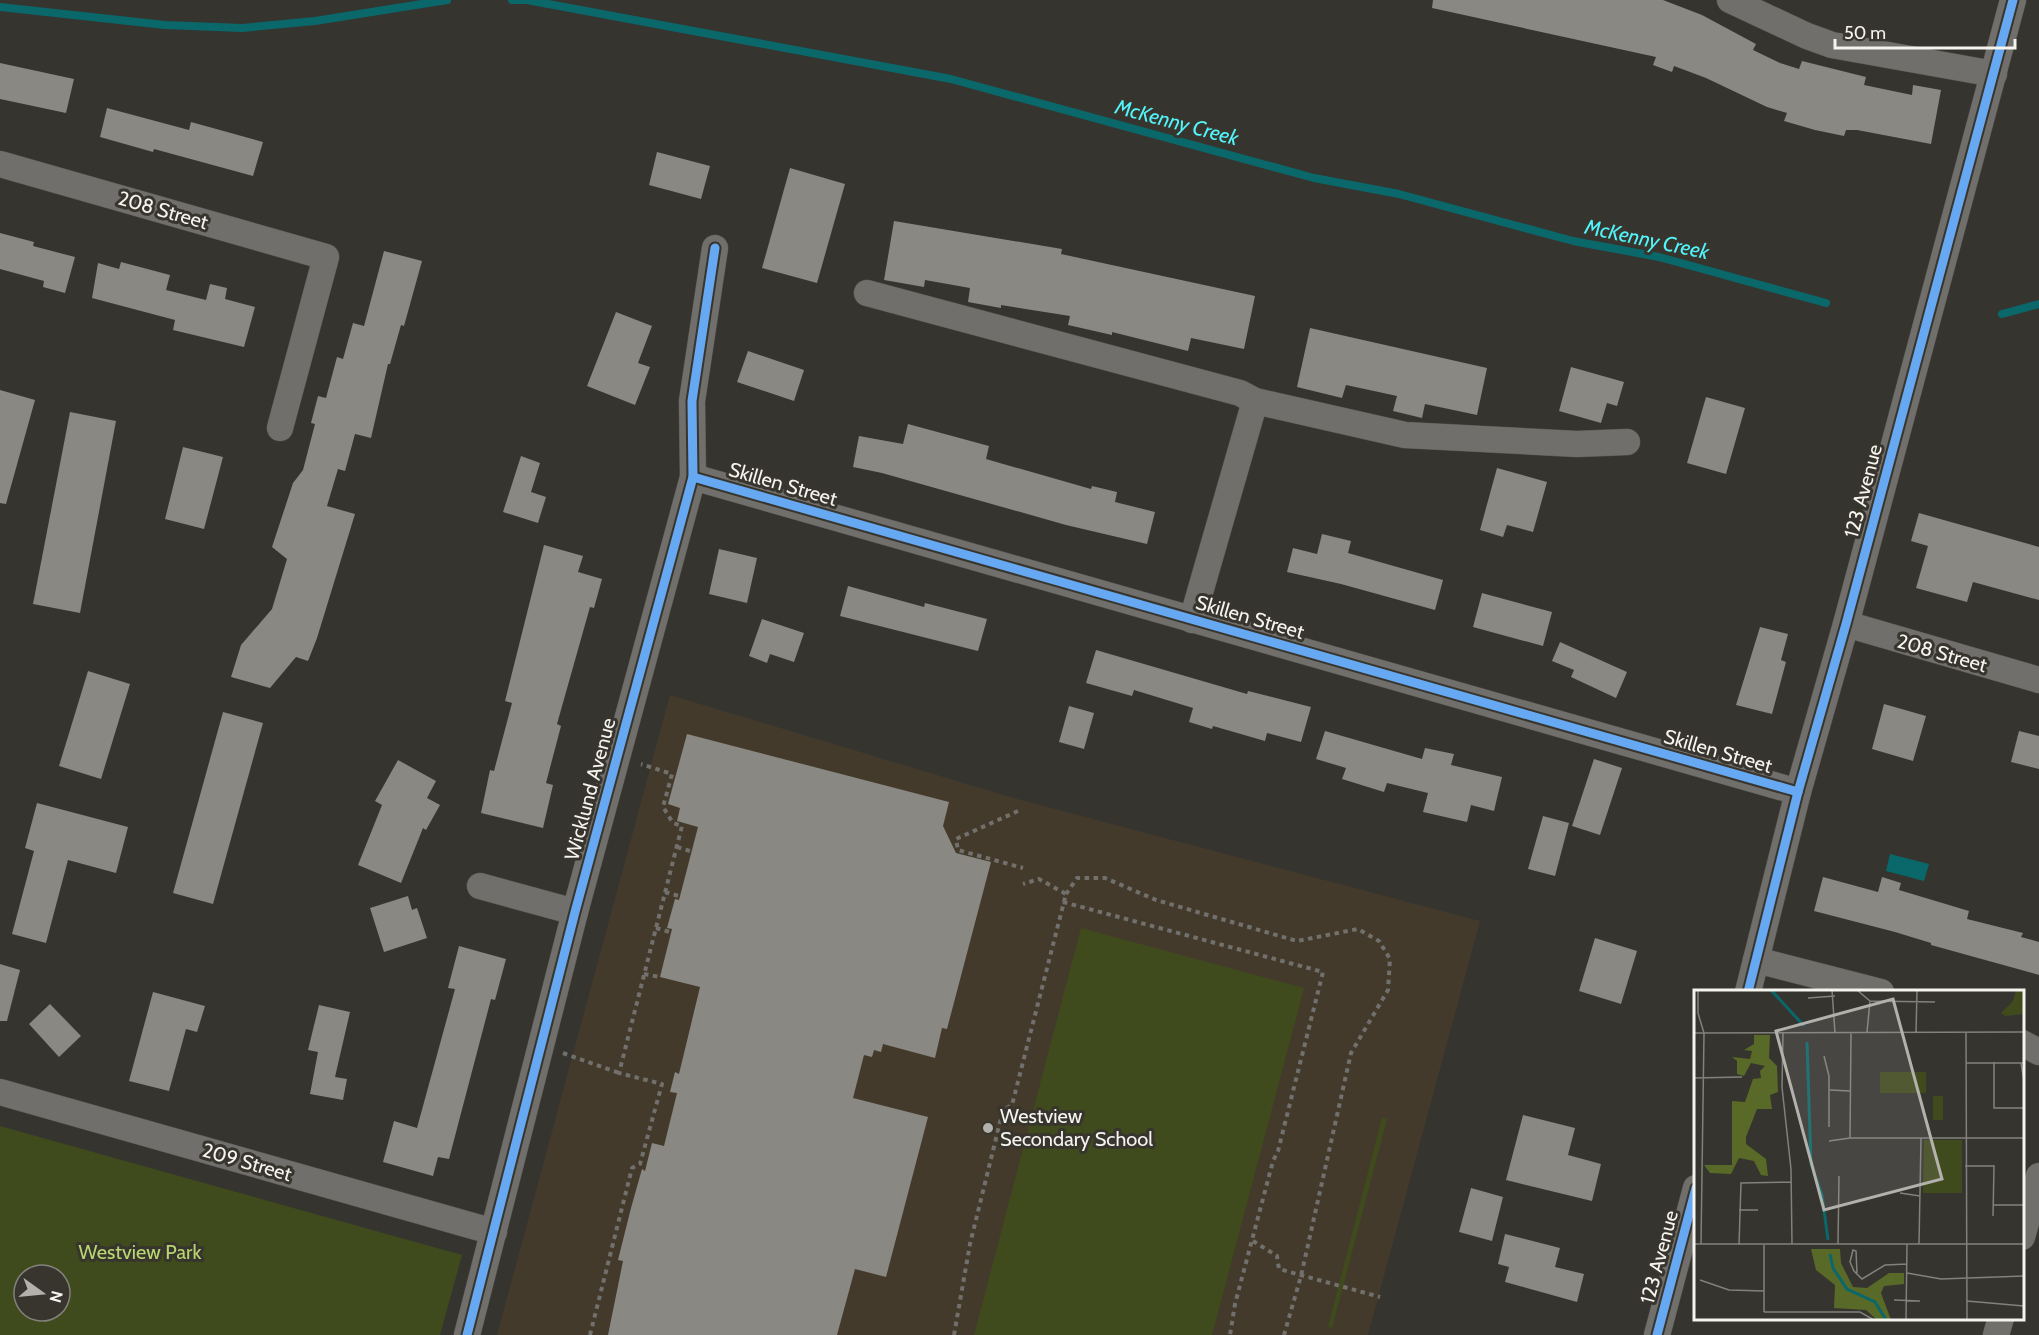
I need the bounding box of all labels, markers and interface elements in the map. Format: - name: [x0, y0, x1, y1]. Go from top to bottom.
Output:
- scale bar: [1835, 12, 2015, 50]
- text: 50 m: [1844, 22, 1886, 44]
- water label: McKenny Creek: [1112, 93, 1242, 151]
- street label: 208 Street: [115, 186, 211, 234]
- water label: McKenny Creek: [1582, 213, 1712, 265]
- street label: 123 Avenue: [1839, 442, 1887, 540]
- street label: Skillen Street: [726, 457, 840, 511]
- street label: Skillen Street: [1193, 590, 1307, 644]
- street label: 208 Street: [1894, 629, 1990, 677]
- street label: Wicklund Avenue: [559, 715, 621, 863]
- street label: Skillen Street: [1661, 724, 1775, 778]
- inset map: [1694, 990, 2024, 1320]
- place label: Westview Secondary School: [1000, 1104, 1153, 1151]
- marker: Westview Secondary School: [981, 1121, 995, 1135]
- street label: 209 Street: [200, 1138, 295, 1186]
- street label: 123 Avenue: [1635, 1208, 1683, 1306]
- park label: Westview Park: [79, 1240, 201, 1264]
- north arrow: [12, 1263, 72, 1323]
- text: N: [45, 1289, 67, 1305]

